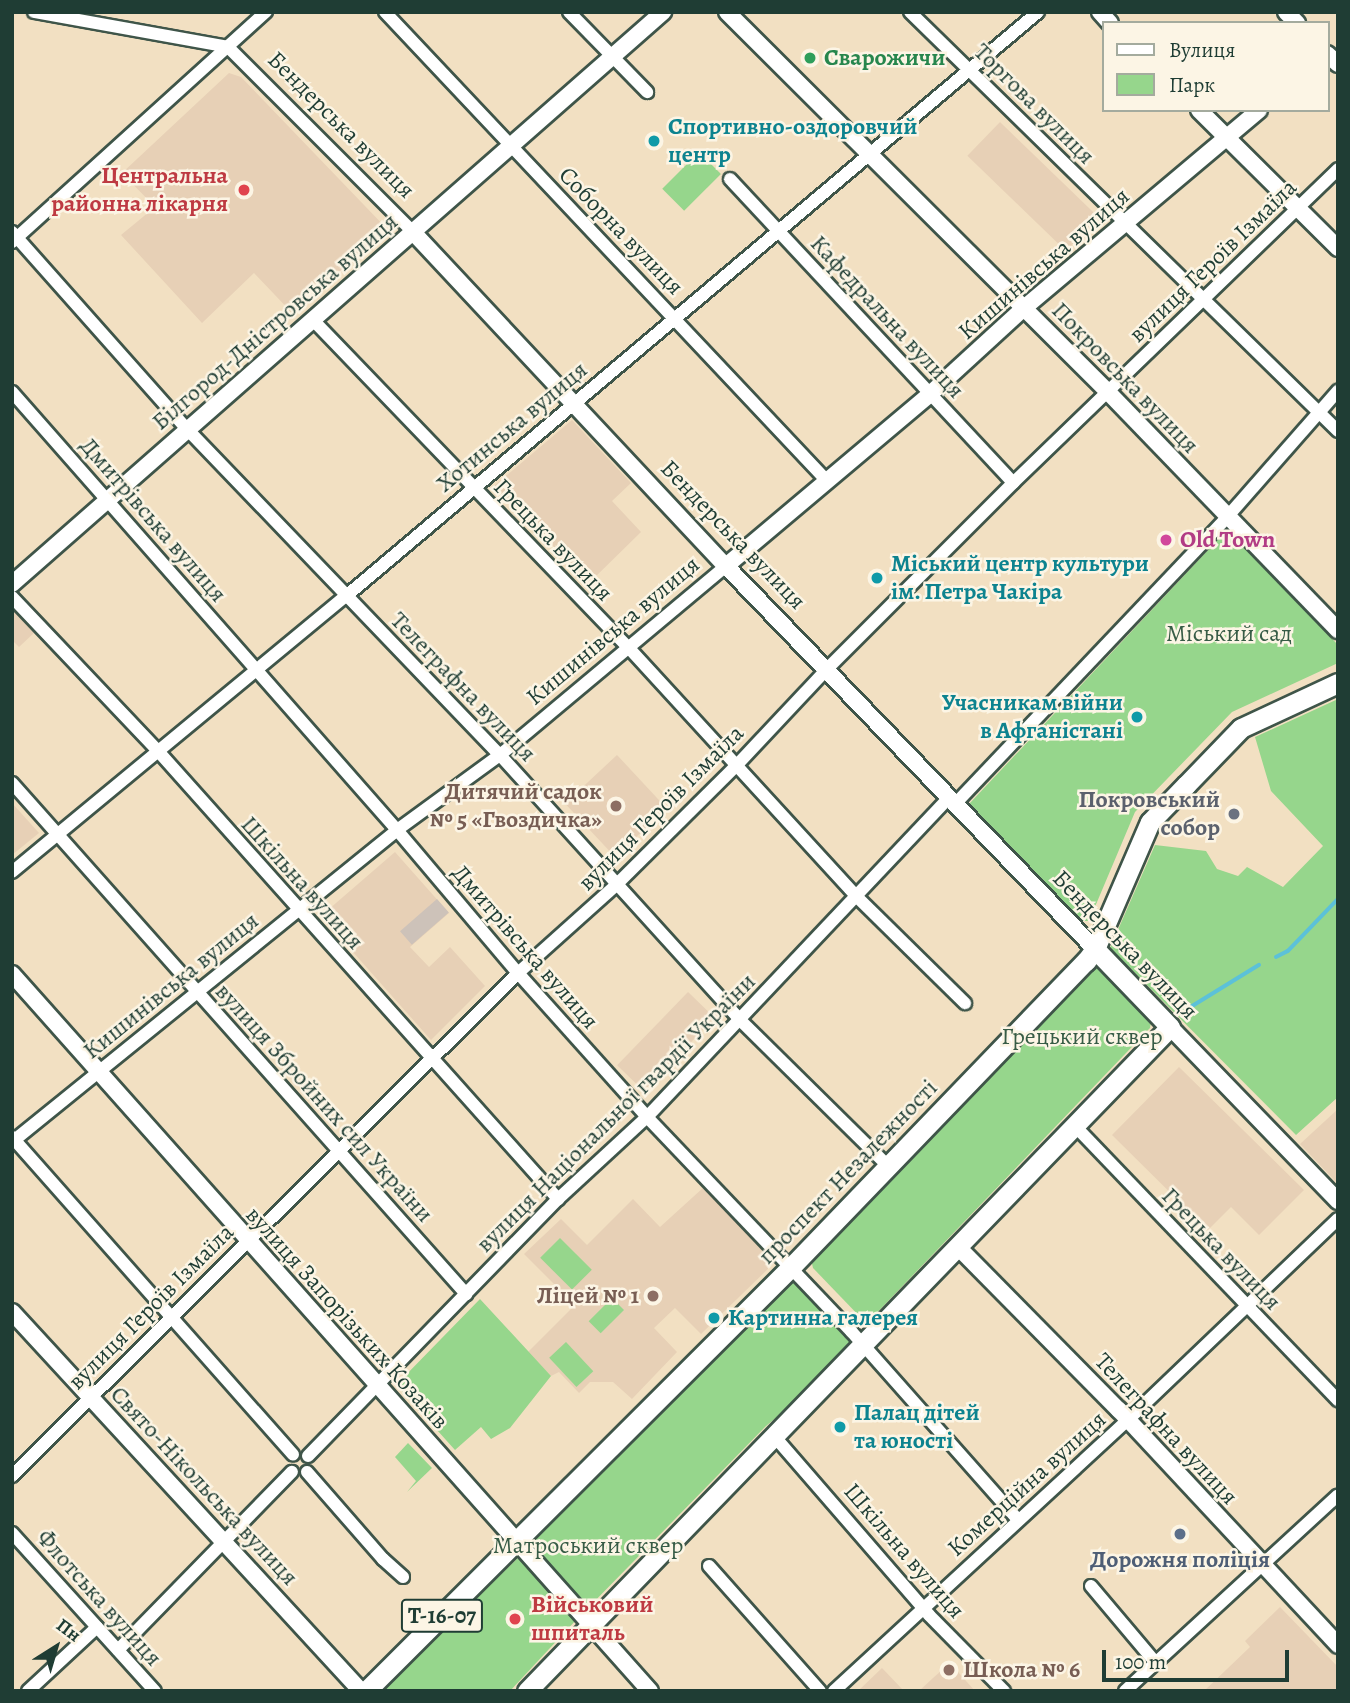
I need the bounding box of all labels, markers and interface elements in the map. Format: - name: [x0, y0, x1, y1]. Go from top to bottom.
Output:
- legend: [1102, 21, 1329, 112]
- text: Вулиця: [1169, 36, 1235, 64]
- street label: Торгова вулиця: [968, 38, 1100, 170]
- place label: Сварожичи: [824, 44, 945, 72]
- street label: Бендерська вулиця: [261, 45, 421, 205]
- marker: Сварожичи: [802, 50, 818, 66]
- text: Парк: [1169, 71, 1215, 99]
- place label: Спортивно-оздоровчий центр: [668, 113, 917, 169]
- marker: Спортивно-оздоровчий центр: [646, 133, 662, 149]
- street label: Соборна вулиця: [553, 161, 689, 301]
- place label: Центральна районна лікарня: [51, 162, 228, 218]
- street label: вулиця Героїв Ізмаїла: [1123, 173, 1303, 349]
- marker: Центральна районна лікарня: [234, 180, 254, 200]
- street label: Кишинівська вулиця: [953, 182, 1135, 346]
- street label: Білгород-Дністровська вулиця: [146, 207, 404, 437]
- street label: Кафедральна вулиця: [804, 229, 970, 405]
- street label: Покровська вулиця: [1045, 296, 1205, 460]
- street label: Хотинська вулиця: [431, 356, 593, 498]
- street label: Дмитрівська вулиця: [74, 432, 232, 608]
- street label: Бендерська вулиця: [654, 454, 812, 616]
- street label: Грецька вулиця: [487, 473, 619, 607]
- place label: Old Town: [1180, 526, 1275, 554]
- marker: Old Town: [1158, 532, 1174, 548]
- street label: Кишинівська вулиця: [521, 550, 705, 712]
- place label: Міський центр культури ім. Петра Чакіра: [891, 550, 1149, 606]
- marker: Міський центр культури ім. Петра Чакіра: [869, 570, 885, 586]
- street label: Телеграфна вулиця: [384, 606, 542, 768]
- park label: Міський сад: [1166, 620, 1292, 648]
- place label: Учасникам війни в Афганістані: [942, 689, 1123, 745]
- marker: Учасникам війни в Афганістані: [1129, 709, 1145, 725]
- street label: вулиця Героїв Ізмаїла: [572, 719, 750, 897]
- place label: Дитячий садок № 5 «Гвоздичка»: [429, 778, 602, 834]
- place label: Покровський собор: [1079, 786, 1220, 842]
- marker: Дитячий садок № 5 «Гвоздичка»: [608, 798, 624, 814]
- marker: Покровський собор: [1226, 806, 1242, 822]
- street label: Шкільна вулиця: [234, 810, 370, 956]
- street label: Дмитрівська вулиця: [446, 859, 604, 1035]
- street label: Бендерська вулиця: [1046, 864, 1204, 1026]
- street label: Кишинівська вулиця: [78, 907, 264, 1065]
- street label: вулиця Національної гвардії України: [470, 967, 762, 1259]
- street label: вулиця Збройних сил України: [209, 978, 439, 1228]
- park label: Грецький сквер: [1001, 1023, 1163, 1051]
- street label: проспект Незалежності: [752, 1074, 944, 1270]
- street label: Грецька вулиця: [1155, 1182, 1287, 1316]
- street label: вулиця Запорізьких Козаків: [239, 1201, 455, 1435]
- street label: вулиця Героїв Ізмаїла: [62, 1218, 240, 1396]
- place label: Ліцей № 1: [537, 1282, 639, 1310]
- marker: Ліцей № 1: [645, 1288, 661, 1304]
- place label: Картинна галерея: [728, 1304, 918, 1332]
- marker: Картинна галерея: [706, 1310, 722, 1326]
- street label: Телеграфна вулиця: [1088, 1347, 1244, 1511]
- street label: Свято-Нікольська вулиця: [104, 1380, 304, 1592]
- place label: Палац дітей та юності: [854, 1399, 980, 1455]
- street label: Комерційна вулиця: [942, 1405, 1112, 1563]
- marker: Палац дітей та юності: [832, 1419, 848, 1435]
- street label: Шкільна вулиця: [837, 1477, 971, 1625]
- street label: Флотська вулиця: [30, 1524, 168, 1672]
- marker: Дорожня поліція: [1172, 1526, 1188, 1542]
- park label: Матроський сквер: [493, 1532, 683, 1560]
- place label: Дорожня поліція: [1090, 1546, 1270, 1574]
- place label: Військовий шпиталь: [531, 1591, 653, 1647]
- road number: Т-16-07: [400, 1596, 484, 1636]
- marker: Військовий шпиталь: [505, 1609, 525, 1629]
- north arrow: [21, 1612, 91, 1682]
- text: Пн: [51, 1612, 86, 1648]
- scale bar: [1105, 1636, 1292, 1680]
- text: 100 m: [1115, 1648, 1166, 1676]
- place label: Школа № 6: [963, 1656, 1080, 1684]
- marker: Школа № 6: [941, 1662, 957, 1678]

